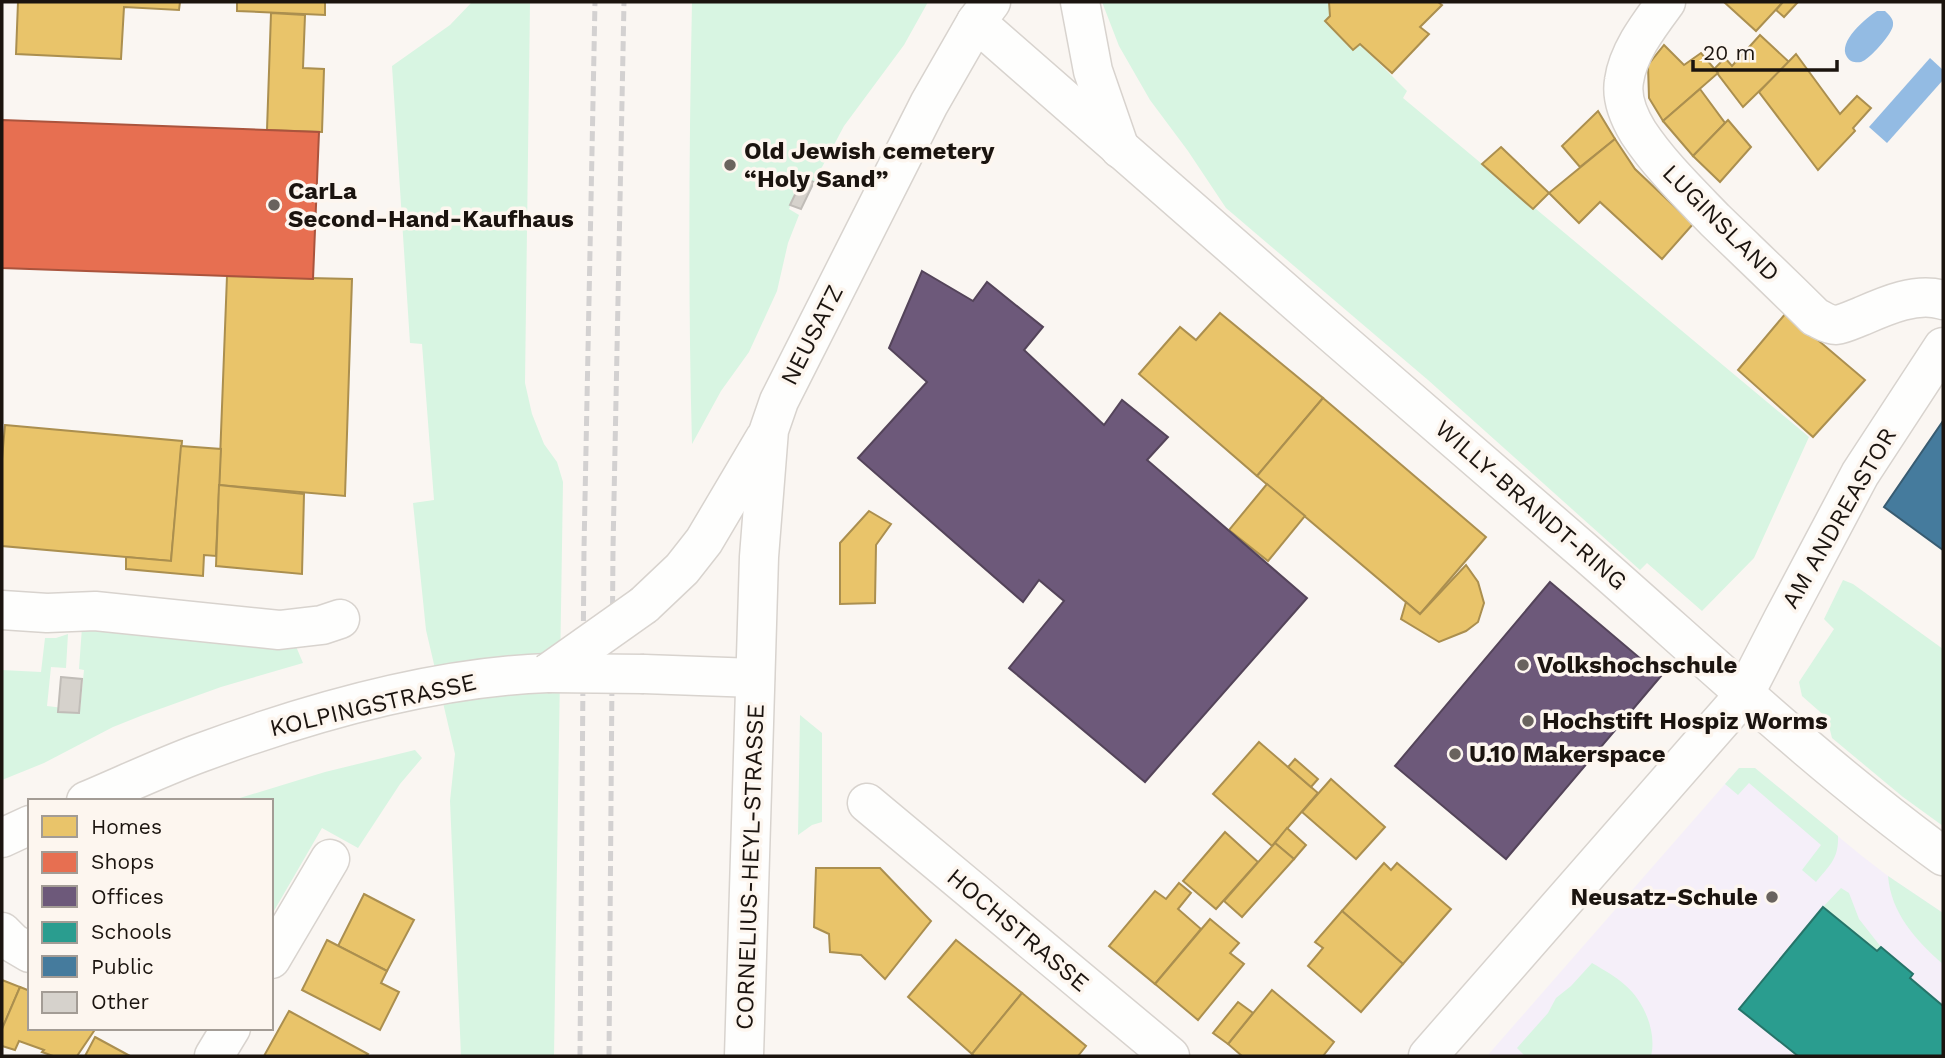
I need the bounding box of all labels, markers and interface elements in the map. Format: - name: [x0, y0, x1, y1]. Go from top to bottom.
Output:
- scale bar: [1693, 28, 1836, 72]
- text: 20 m: [1703, 40, 1755, 65]
- place label: Old Jewish cemetery “Holy Sand”: [744, 137, 995, 193]
- marker: Old Jewish cemetery “Holy Sand”: [722, 157, 738, 173]
- street label: LUGINSLAND: [1657, 159, 1785, 287]
- place label: CarLa Second-Hand-Kaufhaus: [288, 177, 574, 233]
- marker: CarLa Second-Hand-Kaufhaus: [266, 197, 282, 213]
- street label: NEUSATZ: [775, 280, 849, 390]
- street label: WILLY-BRANDT-RING: [1430, 414, 1632, 596]
- street label: AM ANDREASTOR: [1776, 423, 1902, 613]
- place label: Volkshochschule: [1537, 651, 1737, 679]
- marker: Volkshochschule: [1515, 657, 1531, 673]
- street label: KOLPINGSTRASSE: [267, 668, 479, 742]
- street label: CORNELIUS-HEYL-STRASSE: [730, 703, 770, 1031]
- place label: Hochstift Hospiz Worms: [1542, 707, 1828, 735]
- marker: Hochstift Hospiz Worms: [1520, 713, 1536, 729]
- place label: U.10 Makerspace: [1469, 740, 1666, 768]
- marker: U.10 Makerspace: [1447, 746, 1463, 762]
- legend: [28, 799, 273, 1030]
- text: Homes: [91, 814, 162, 839]
- text: Shops: [91, 849, 154, 874]
- street label: HOCHSTRASSE: [941, 863, 1095, 997]
- place label: Neusatz-Schule: [1570, 883, 1758, 911]
- text: Offices: [91, 884, 164, 909]
- marker: Neusatz-Schule: [1764, 889, 1780, 905]
- text: Schools: [91, 919, 172, 944]
- text: Public: [91, 954, 154, 979]
- text: Other: [91, 989, 150, 1014]

